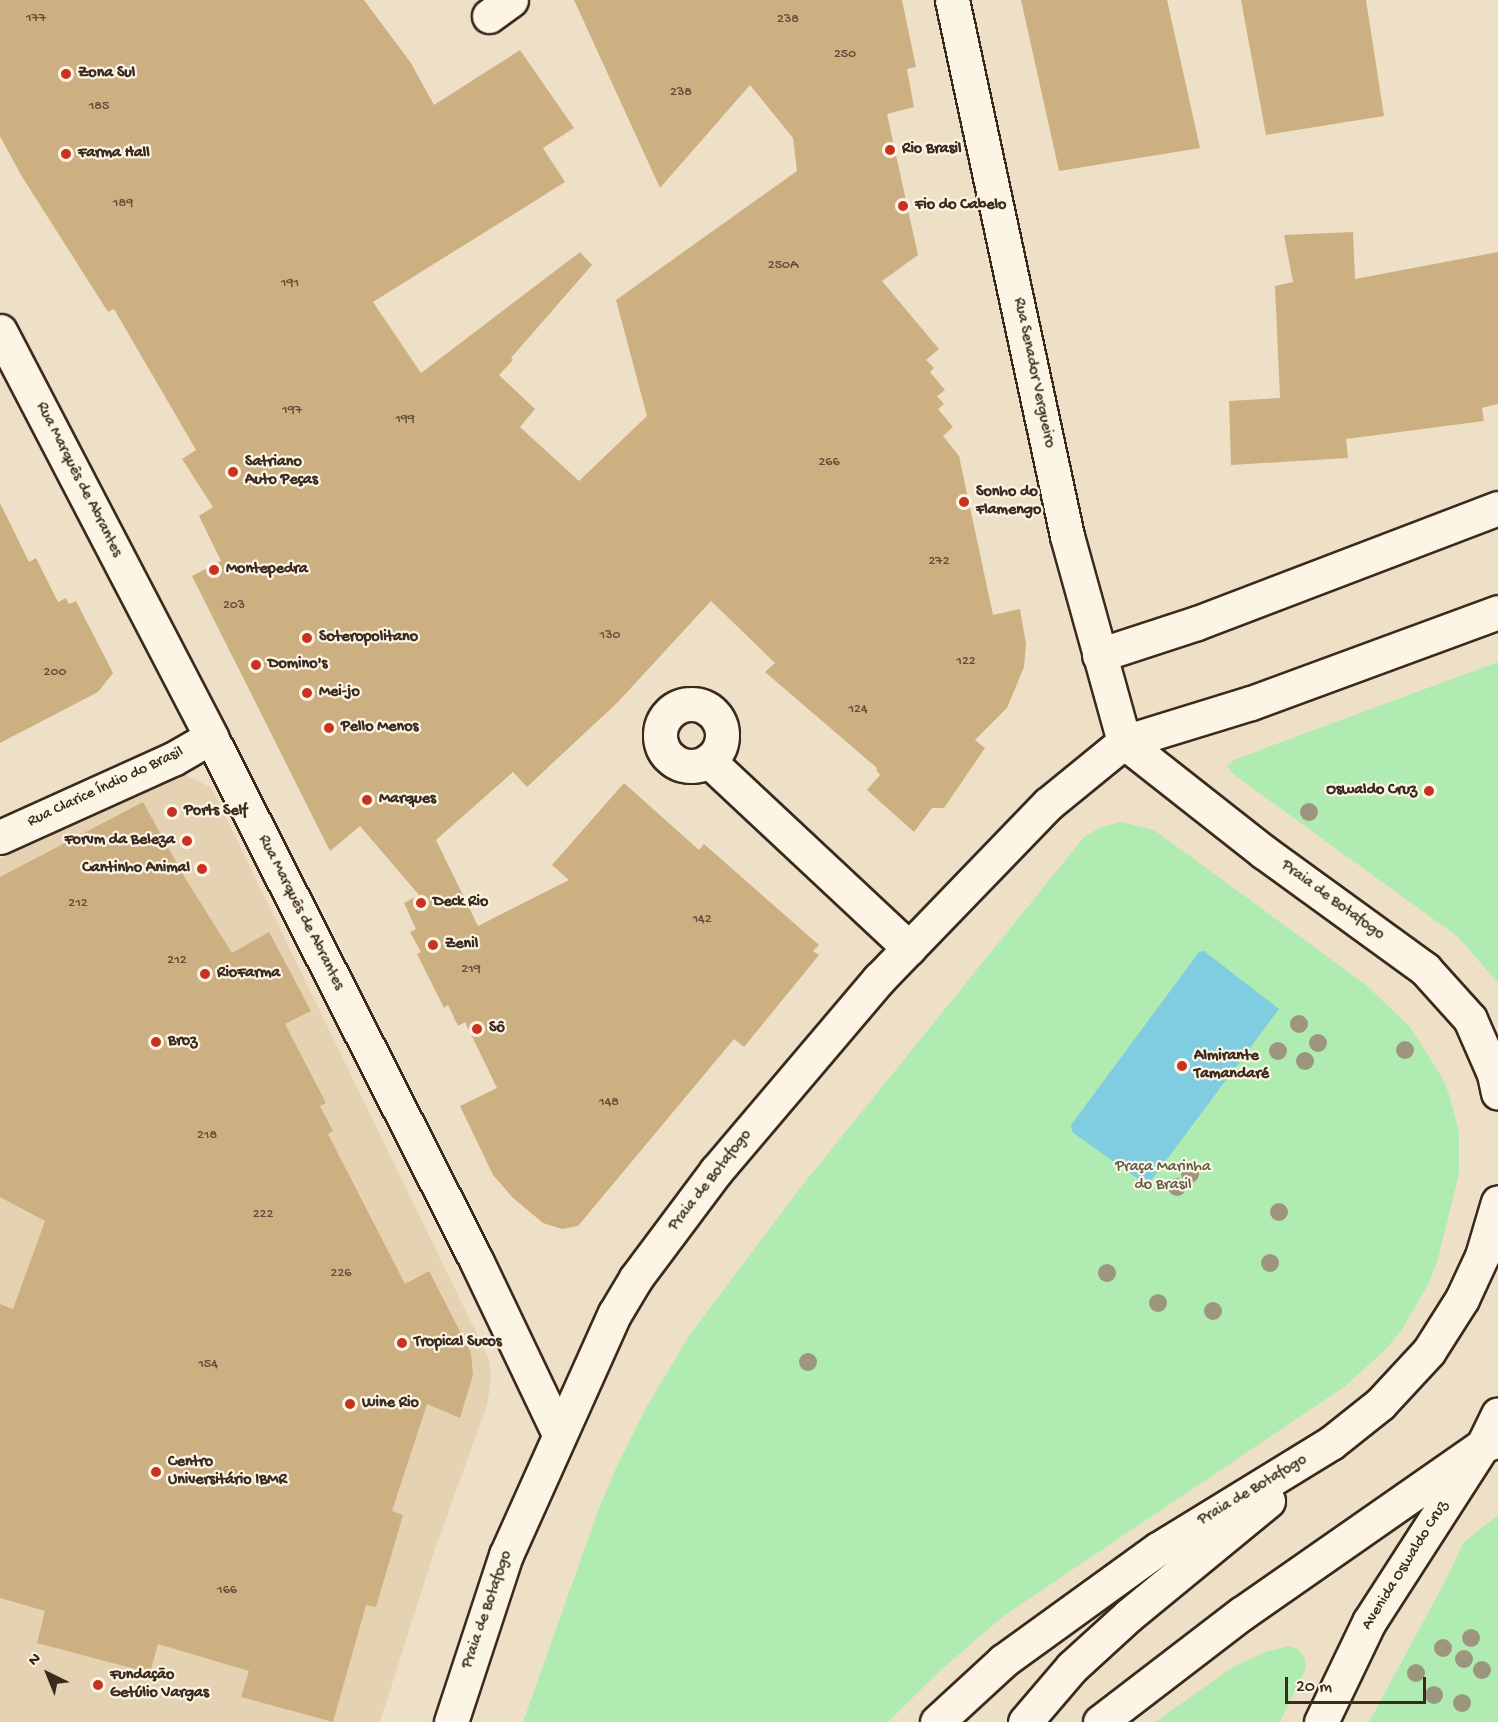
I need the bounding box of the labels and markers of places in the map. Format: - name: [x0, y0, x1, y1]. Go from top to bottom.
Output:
- place label: Zona Sul: [78, 64, 135, 84]
- marker: Zona Sul: [59, 67, 73, 81]
- place label: Rio Brasil: [902, 140, 962, 160]
- marker: Rio Brasil: [883, 143, 897, 157]
- place label: Farma Hall: [78, 144, 150, 164]
- marker: Farma Hall: [59, 147, 73, 161]
- place label: Fio do Cabelo: [915, 196, 1006, 216]
- marker: Fio do Cabelo: [896, 199, 910, 213]
- place label: Satriano Auto Peças: [245, 453, 318, 491]
- marker: Satriano Auto Peças: [226, 465, 240, 479]
- place label: Sonho do Flamengo: [976, 483, 1041, 521]
- marker: Sonho do Flamengo: [957, 495, 971, 509]
- place label: Montepedra: [226, 560, 308, 580]
- marker: Montepedra: [207, 563, 221, 577]
- place label: Soteropolitano: [319, 628, 418, 648]
- marker: Soteropolitano: [300, 631, 314, 645]
- place label: Domino's: [268, 655, 327, 675]
- marker: Domino's: [249, 658, 263, 672]
- place label: Mei-jo: [319, 683, 360, 703]
- marker: Mei-jo: [300, 686, 314, 700]
- place label: Pello Menos: [341, 718, 418, 738]
- marker: Pello Menos: [322, 721, 336, 735]
- place label: Oswaldo Cruz: [1326, 781, 1417, 801]
- marker: Oswaldo Cruz: [1422, 784, 1436, 798]
- place label: Marques: [379, 790, 436, 810]
- marker: Marques: [360, 793, 374, 807]
- place label: Ports Self: [184, 802, 247, 822]
- marker: Ports Self: [165, 805, 179, 819]
- place label: Forvm da Beleza: [64, 831, 175, 851]
- marker: Forvm da Beleza: [180, 834, 194, 848]
- place label: Cantinho Animal: [82, 859, 190, 879]
- marker: Cantinho Animal: [195, 862, 209, 876]
- place label: Deck Rio: [433, 893, 488, 913]
- marker: Deck Rio: [414, 896, 428, 910]
- place label: Zenil: [445, 935, 478, 955]
- marker: Zenil: [426, 938, 440, 952]
- place label: RioFarma: [217, 964, 280, 984]
- marker: RioFarma: [198, 967, 212, 981]
- place label: Sô: [489, 1019, 505, 1039]
- marker: Sô: [470, 1022, 484, 1036]
- place label: Broz: [168, 1032, 197, 1052]
- marker: Broz: [149, 1035, 163, 1049]
- place label: Almirante Tamandaré: [1194, 1047, 1269, 1085]
- marker: Almirante Tamandaré: [1175, 1059, 1189, 1073]
- place label: Tropical Sucos: [414, 1333, 502, 1353]
- marker: Tropical Sucos: [395, 1336, 409, 1350]
- place label: Wine Rio: [362, 1394, 419, 1414]
- marker: Wine Rio: [343, 1397, 357, 1411]
- place label: Centro Universitário IBMR: [168, 1453, 287, 1491]
- marker: Centro Universitário IBMR: [149, 1465, 163, 1479]
- place label: Fundação Getúlio Vargas: [110, 1666, 209, 1704]
- marker: Fundação Getúlio Vargas: [91, 1678, 105, 1692]

